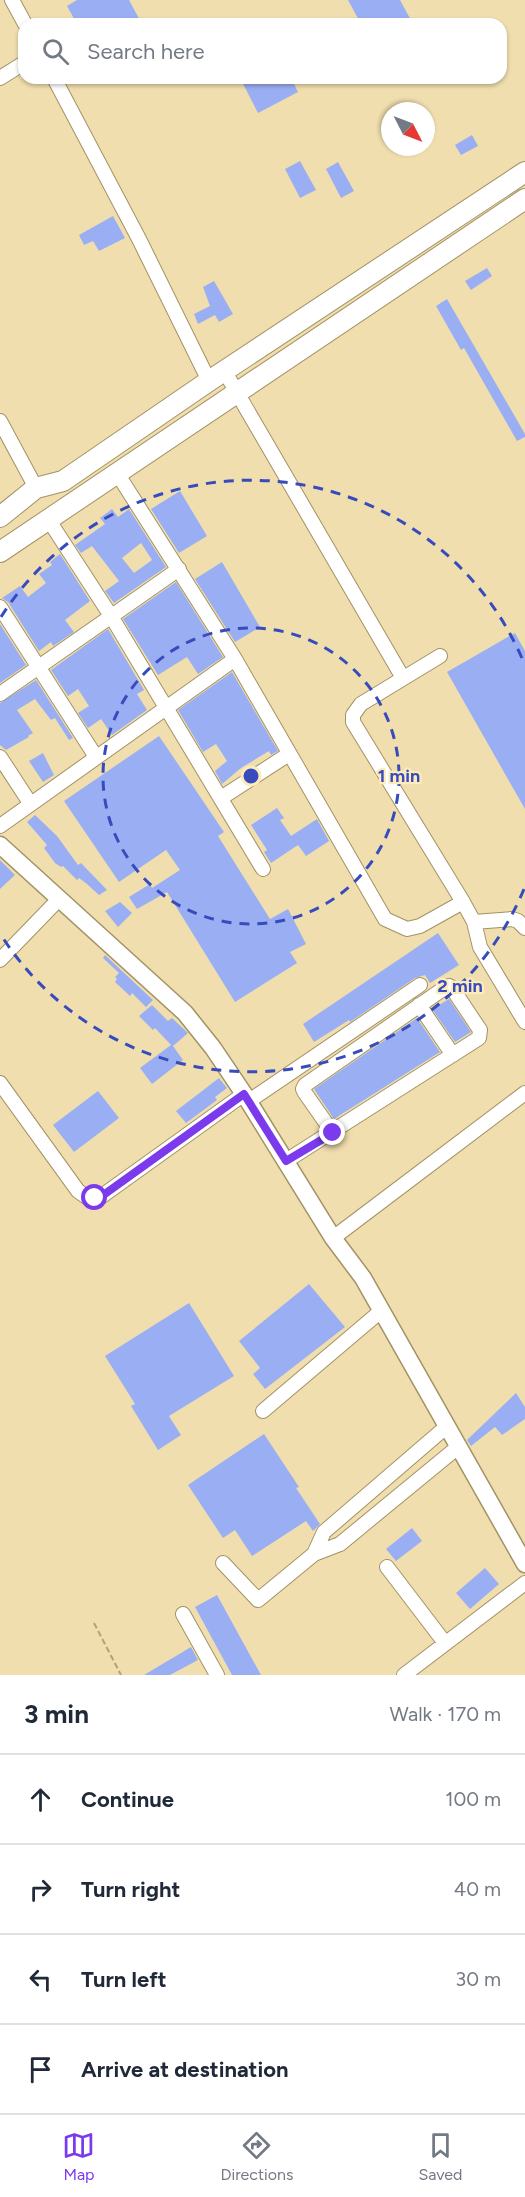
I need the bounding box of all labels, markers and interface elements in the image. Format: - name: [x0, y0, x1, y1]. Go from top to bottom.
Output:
- search box: [18, 18, 507, 84]
- icon: search: [39, 35, 72, 68]
- text: Search here: [87, 38, 205, 65]
- north arrow: [381, 102, 435, 156]
- text: 1 min: [378, 765, 420, 787]
- centre of rings: [241, 766, 261, 786]
- text: 2 min: [437, 975, 483, 997]
- route end: [319, 1119, 345, 1145]
- route start: [81, 1184, 107, 1210]
- text: 3 min: [24, 1698, 89, 1730]
- text: Walk · 170 m: [390, 1702, 501, 1726]
- icon: ahead: [24, 1783, 57, 1816]
- text: Continue: [81, 1786, 174, 1813]
- text: 100 m: [445, 1787, 501, 1811]
- icon: right: [24, 1873, 57, 1906]
- text: Turn right: [81, 1876, 180, 1903]
- text: 40 m: [454, 1877, 501, 1901]
- icon: left: [24, 1963, 57, 1996]
- text: Turn left: [81, 1966, 167, 1993]
- text: 30 m: [455, 1967, 501, 1991]
- icon: arrive: [24, 2053, 57, 2086]
- text: Arrive at destination: [81, 2056, 289, 2083]
- tab: Map: [62, 2129, 95, 2184]
- tab: Directions: [220, 2129, 293, 2184]
- tab: Saved: [418, 2129, 463, 2184]

